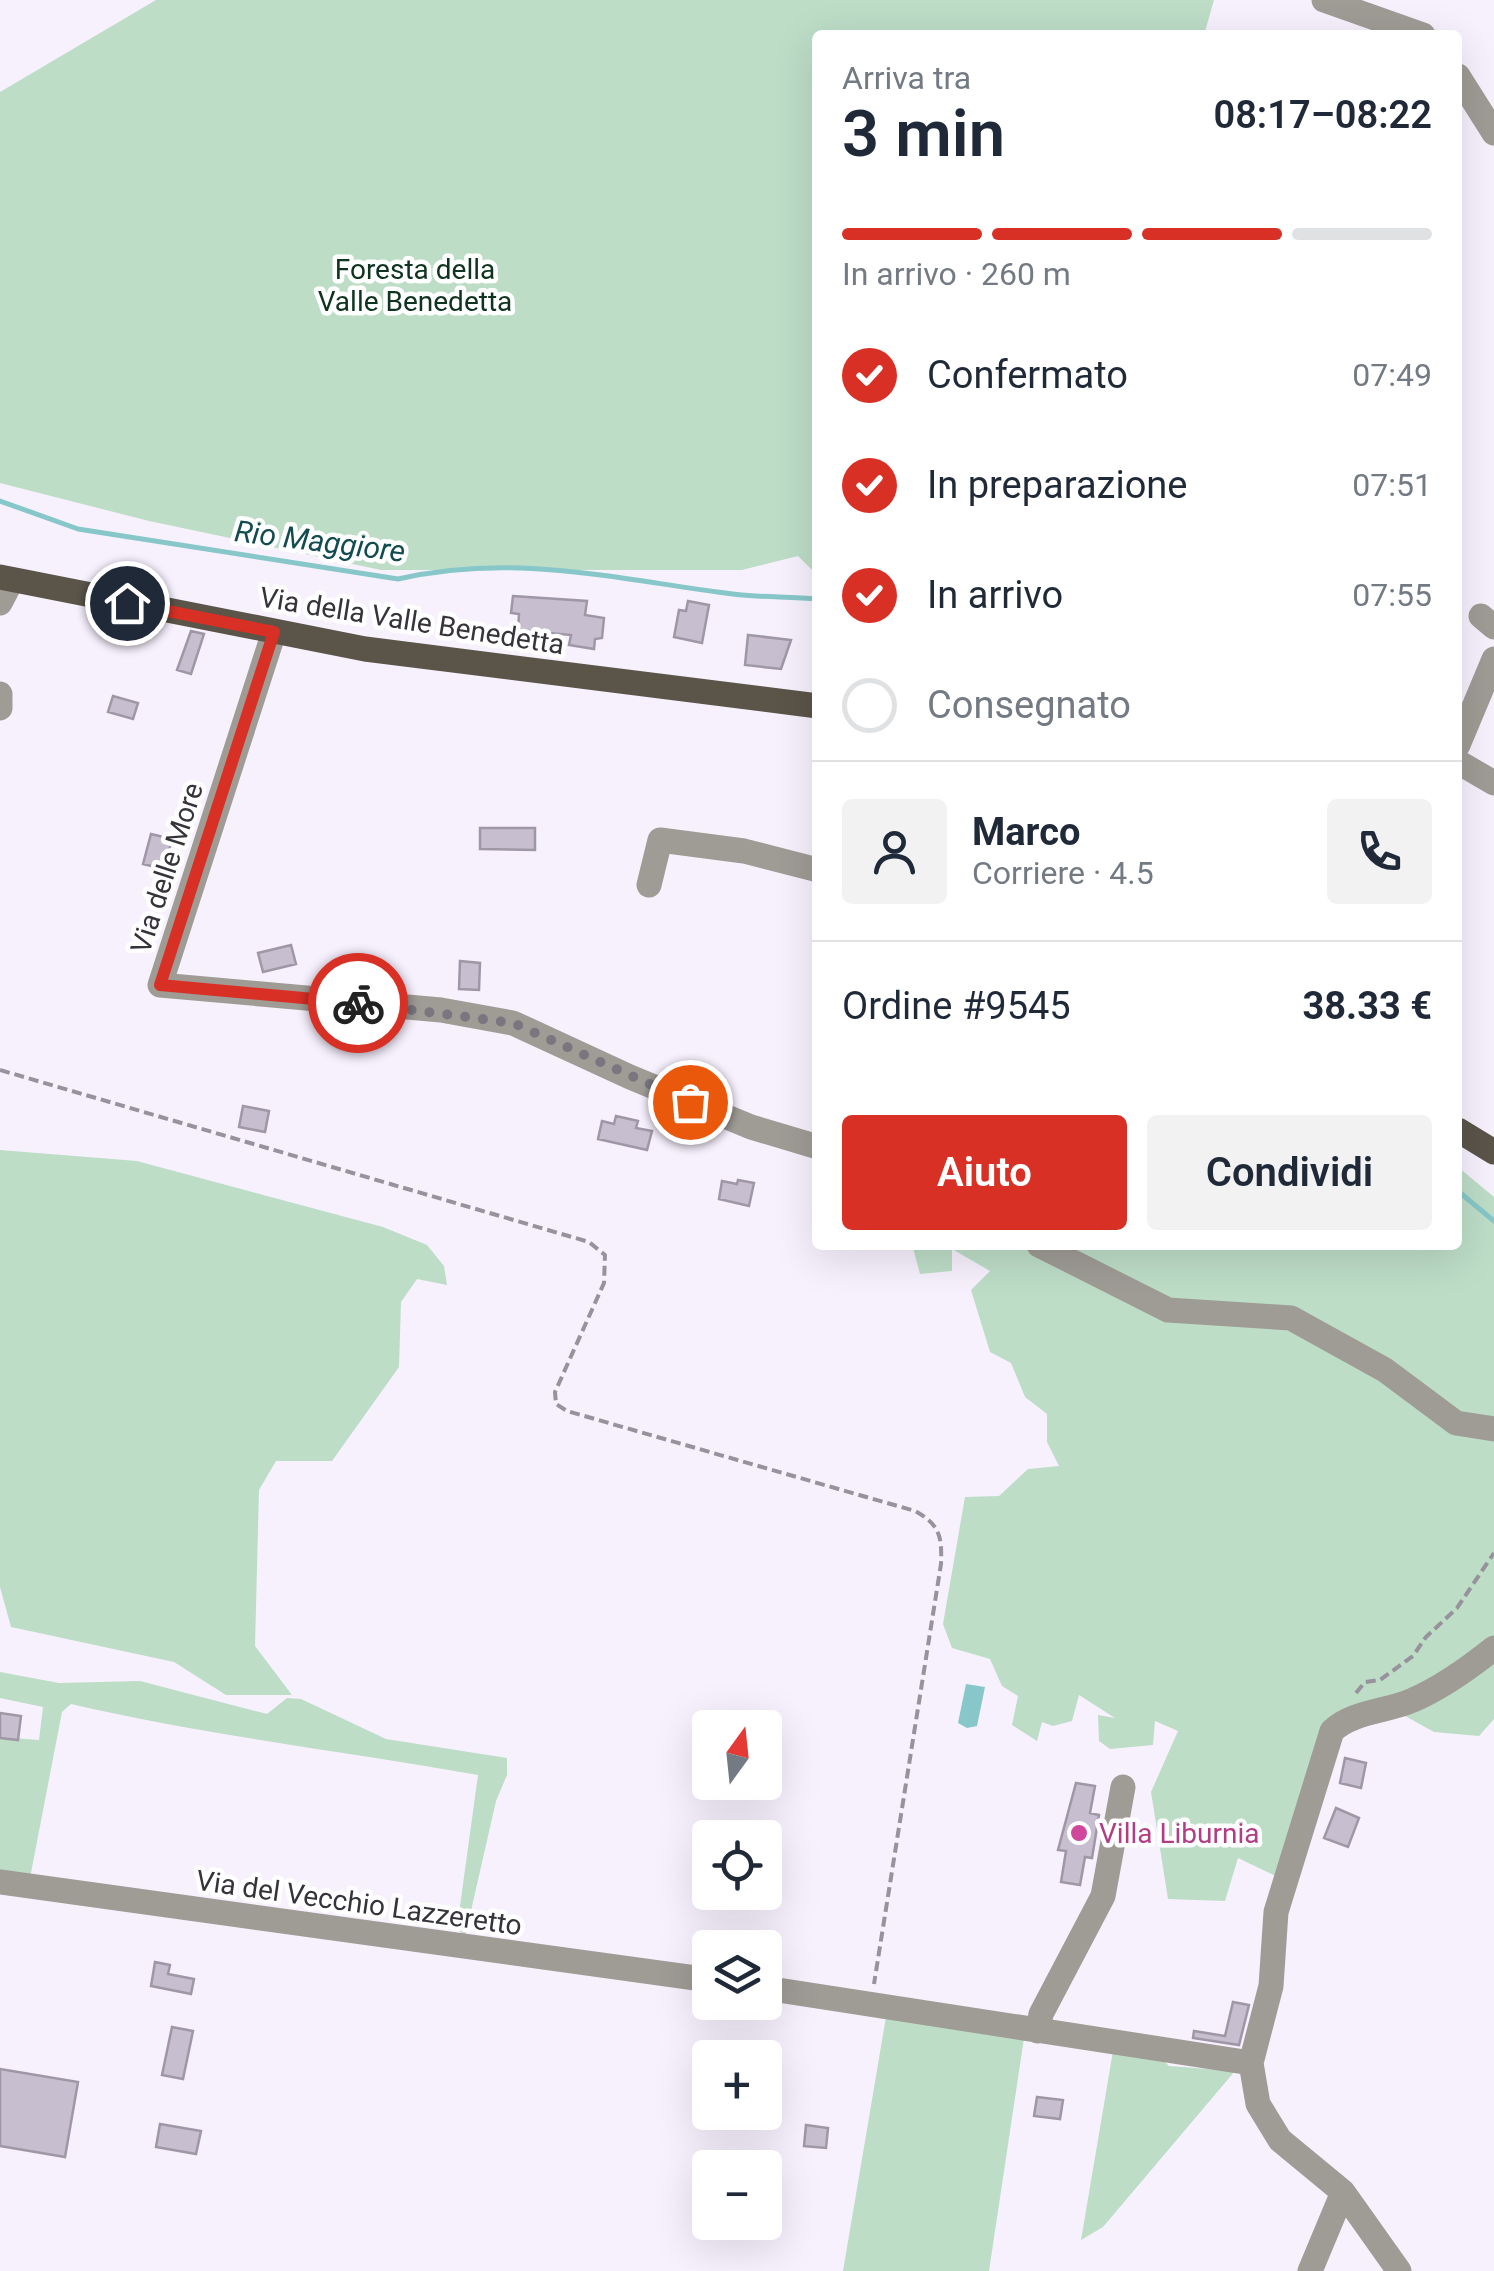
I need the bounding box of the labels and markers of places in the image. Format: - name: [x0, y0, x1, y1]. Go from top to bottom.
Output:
- pin: [85, 561, 170, 646]
- pin: [648, 1060, 733, 1145]
- place label: Villa Liburnia: [1099, 1817, 1259, 1850]
- marker: Villa Liburnia: [1068, 1822, 1090, 1844]

